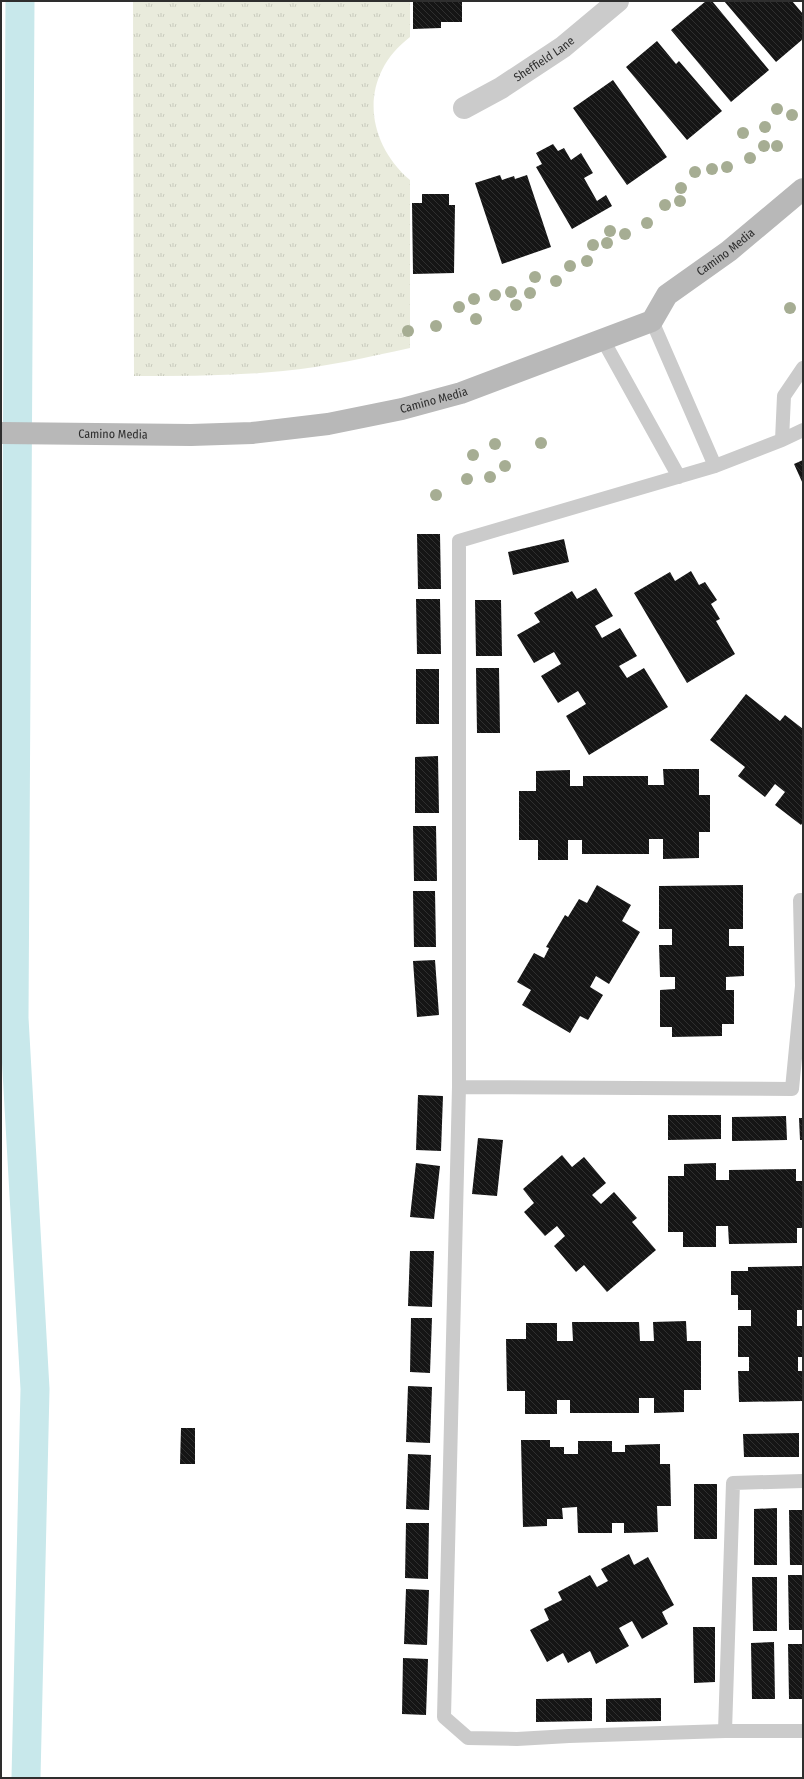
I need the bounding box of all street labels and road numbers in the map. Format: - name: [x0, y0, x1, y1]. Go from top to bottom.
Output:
- street label: Sheffield Lane: [511, 34, 577, 84]
- street label: Camino Media: [694, 225, 758, 279]
- street label: Camino Media: [398, 384, 470, 416]
- street label: Camino Media: [78, 427, 148, 442]

